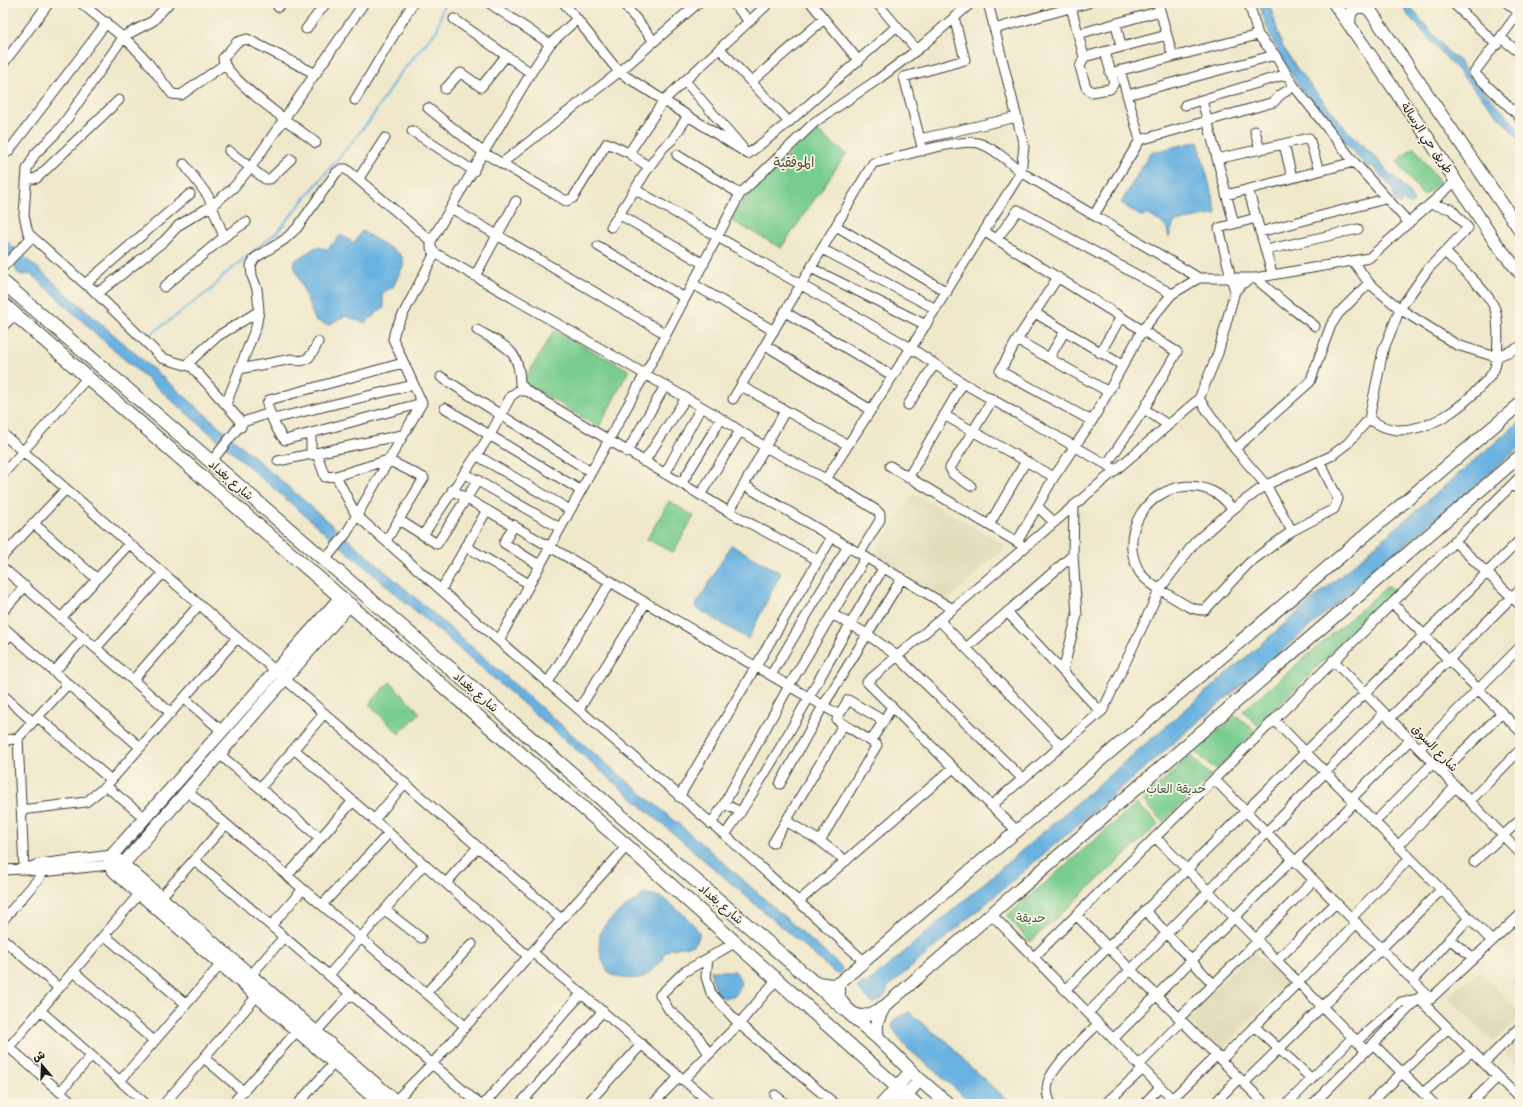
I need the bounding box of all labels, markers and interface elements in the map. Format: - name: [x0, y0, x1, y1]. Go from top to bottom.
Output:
- street label: طريق حي الرسالة: [1395, 99, 1457, 178]
- district label: الموفقية: [773, 152, 815, 171]
- street label: شارع بغداد: [205, 455, 257, 505]
- street label: شارع بغداد: [450, 667, 502, 717]
- street label: شارع السوق: [1408, 720, 1462, 776]
- park label: حديقة العاب: [1146, 780, 1206, 797]
- street label: شارع بغداد: [695, 879, 747, 929]
- park label: حديقة: [1016, 909, 1046, 925]
- north arrow: [22, 1045, 62, 1085]
- text: ش: [30, 1046, 47, 1064]

